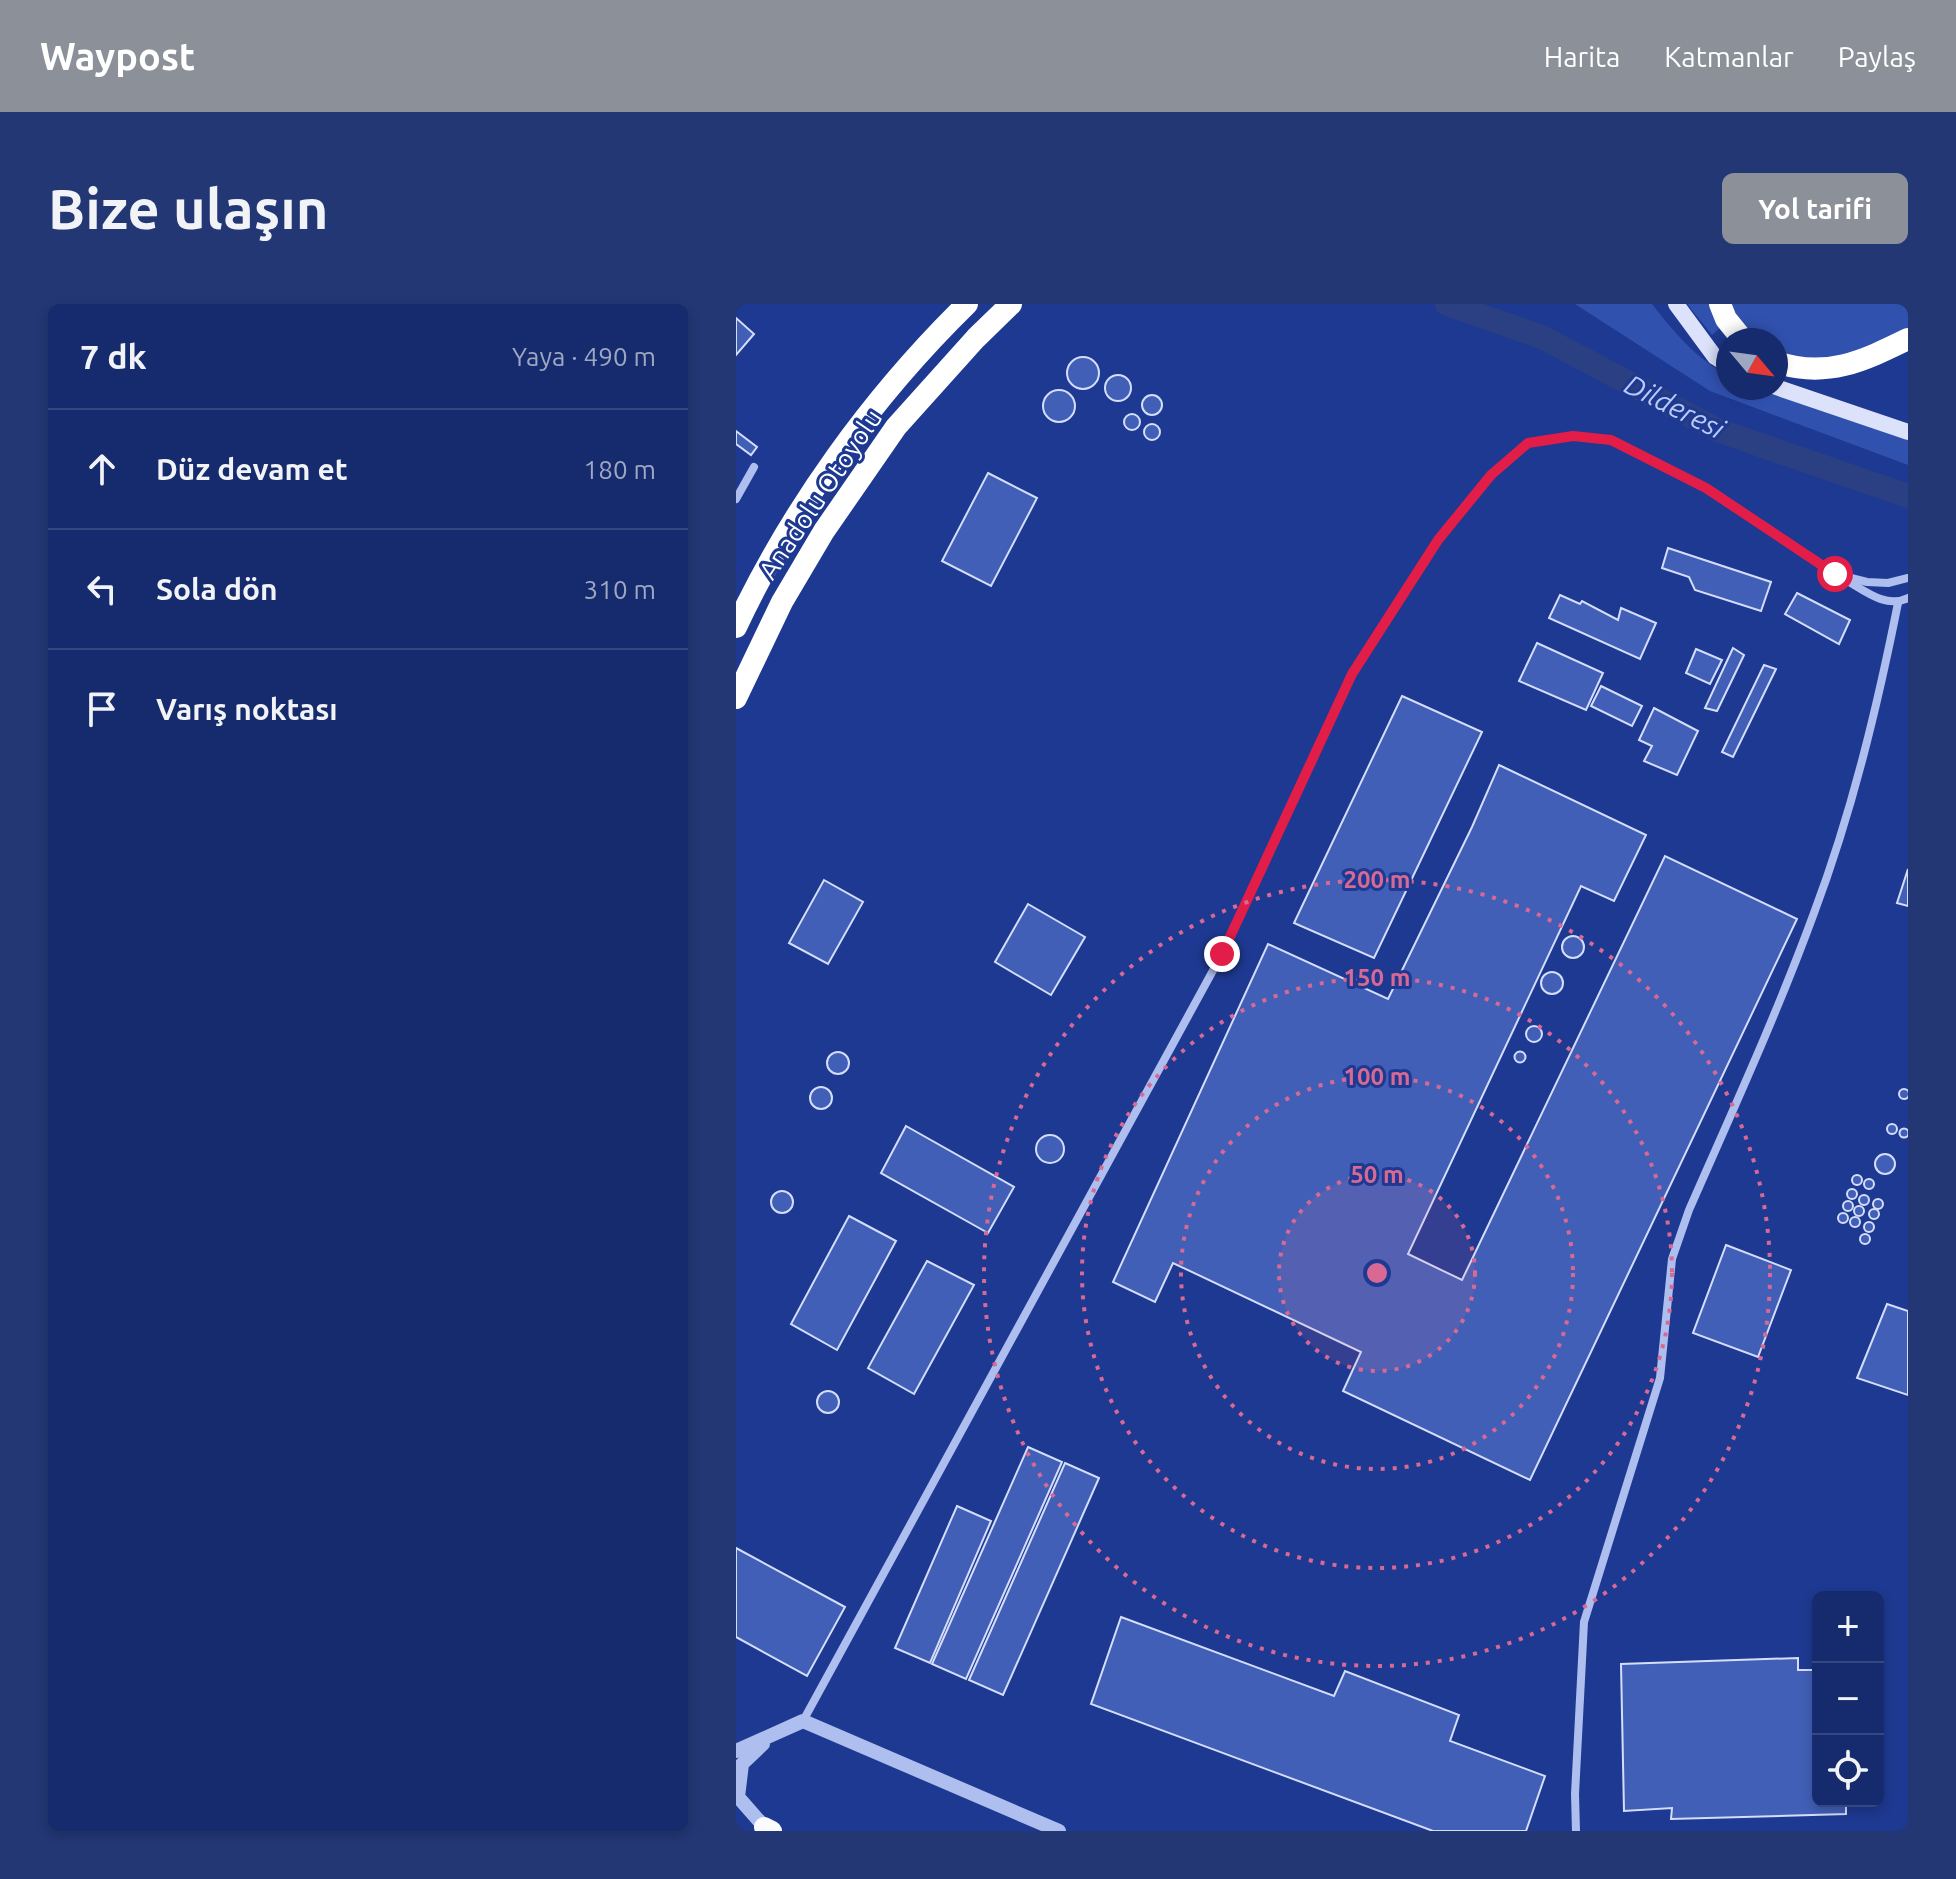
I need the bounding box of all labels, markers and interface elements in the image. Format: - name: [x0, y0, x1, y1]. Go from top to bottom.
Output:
- text: Waypost: [40, 35, 195, 77]
- text: Harita: [1544, 41, 1620, 72]
- text: Katmanlar: [1664, 41, 1794, 72]
- text: Paylaş: [1838, 41, 1916, 72]
- button: Yol tarifi: [1722, 173, 1908, 244]
- text: Bize ulaşın: [48, 177, 328, 240]
- north arrow: [1716, 328, 1788, 400]
- text: 7 dk: [80, 337, 147, 375]
- text: Yaya · 490 m: [512, 342, 656, 371]
- water label: Dilderesi: [1620, 368, 1731, 445]
- street label: Anadolu Otoyolu: [753, 404, 887, 584]
- icon: ahead: [80, 447, 124, 491]
- text: Düz devam et: [156, 452, 348, 486]
- text: 180 m: [584, 455, 656, 484]
- route start: [1817, 556, 1853, 592]
- icon: left: [80, 567, 124, 611]
- text: Sola dön: [156, 572, 278, 606]
- text: 310 m: [584, 575, 656, 604]
- icon: arrive: [80, 687, 124, 731]
- text: Varış noktası: [156, 692, 338, 726]
- text: 200 m: [1344, 866, 1410, 893]
- route end: [1204, 936, 1240, 972]
- text: 150 m: [1344, 964, 1410, 991]
- text: 100 m: [1344, 1063, 1410, 1090]
- text: 50 m: [1350, 1161, 1404, 1188]
- centre of rings: [1363, 1259, 1391, 1287]
- map controls: [1812, 1591, 1884, 1807]
- button: +: [1812, 1591, 1884, 1663]
- button: −: [1812, 1663, 1884, 1735]
- button: locate: [1812, 1735, 1884, 1807]

